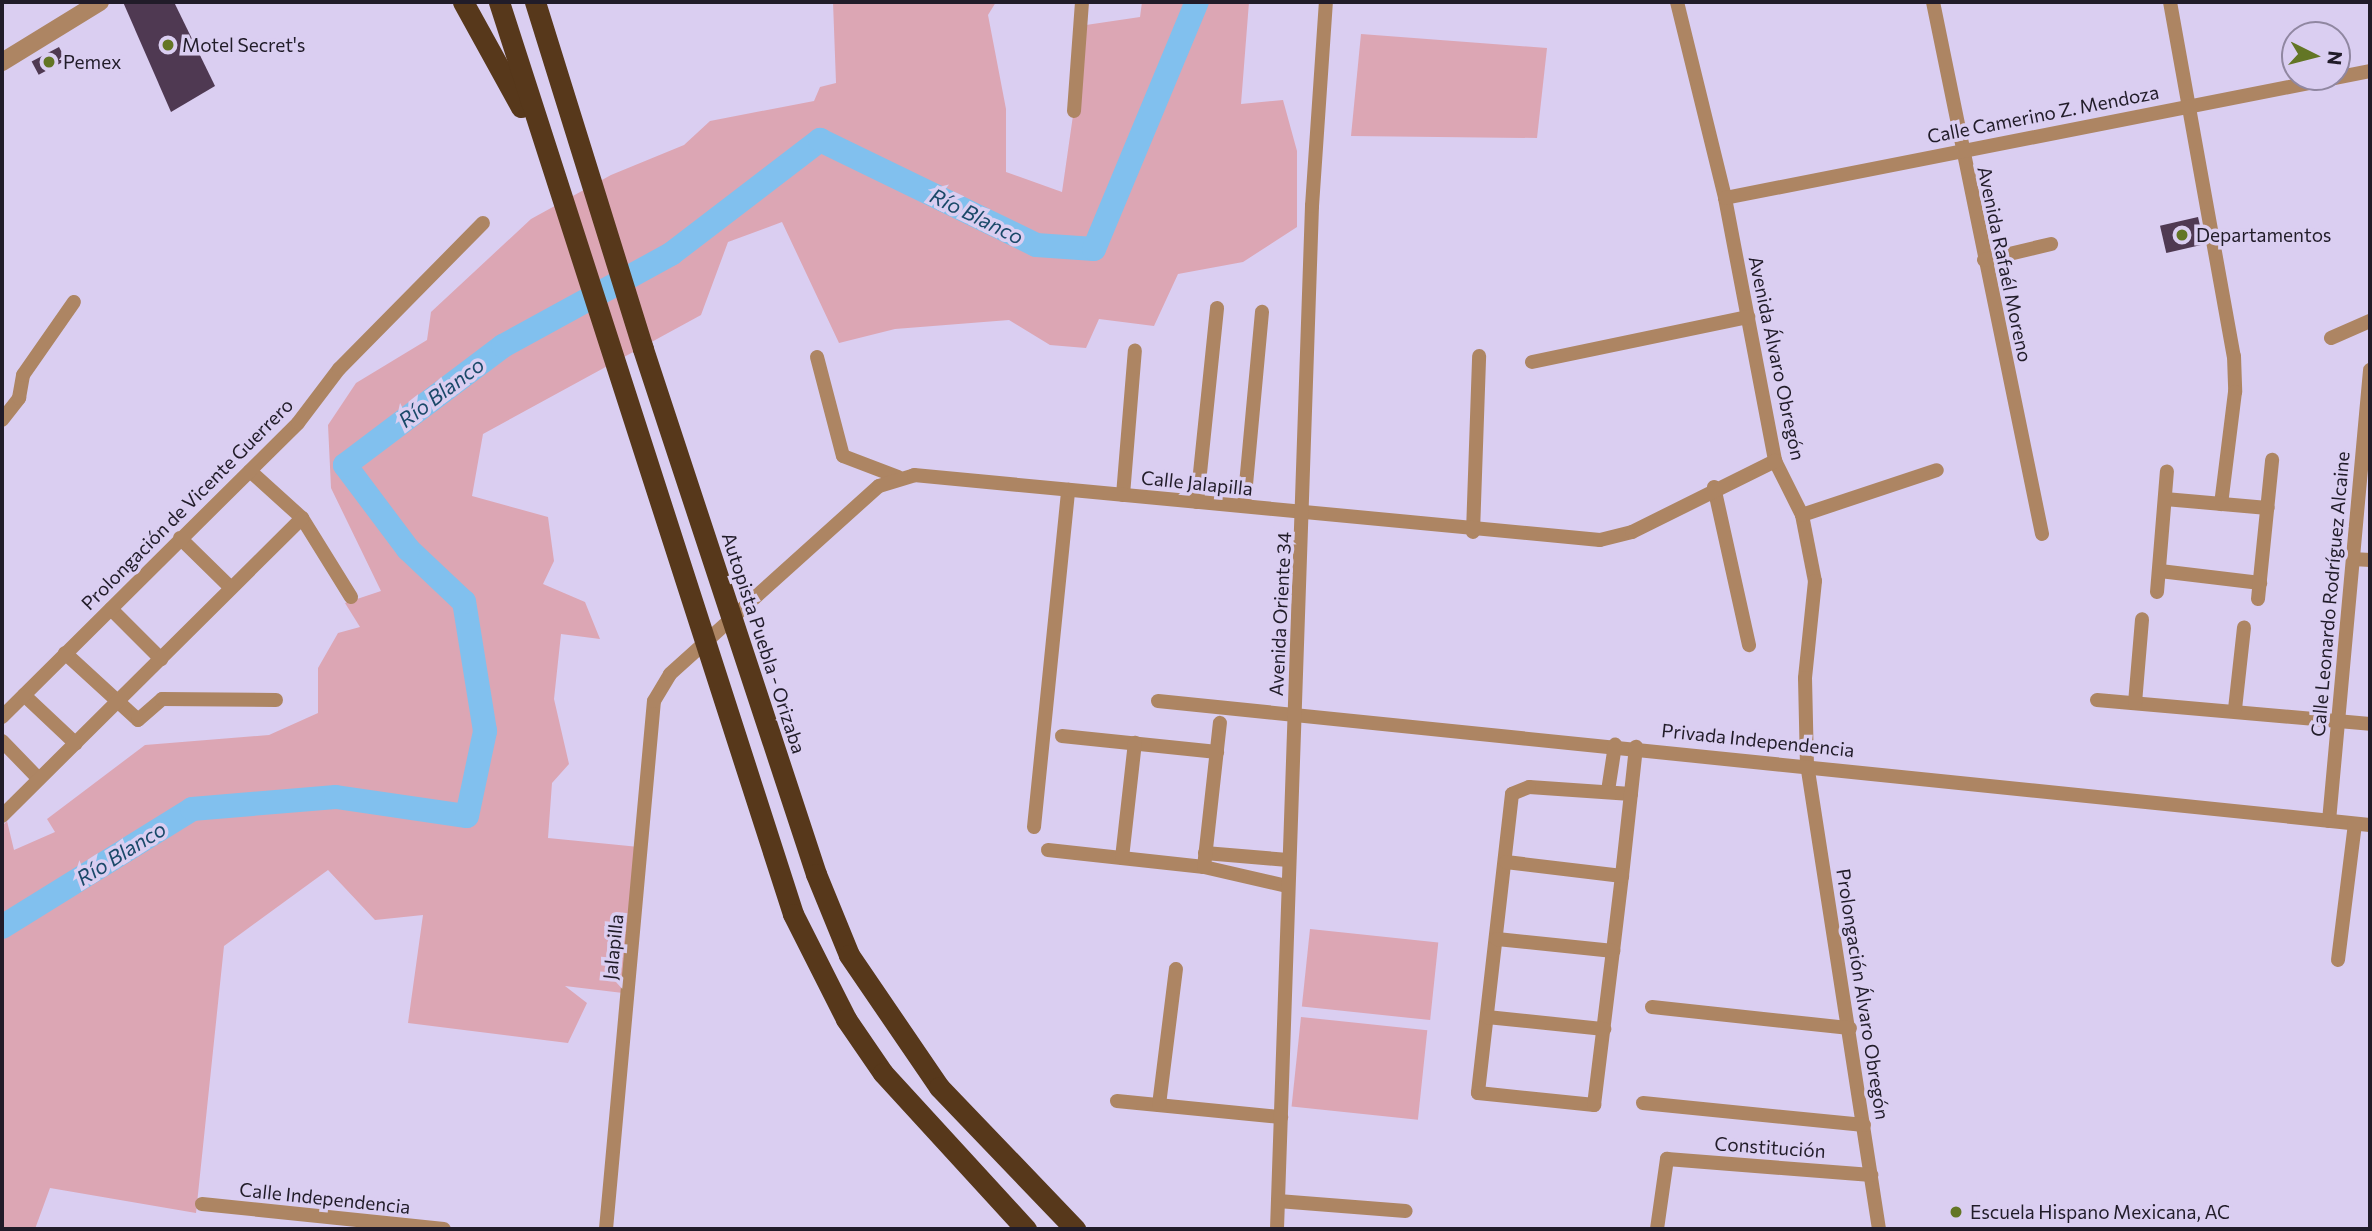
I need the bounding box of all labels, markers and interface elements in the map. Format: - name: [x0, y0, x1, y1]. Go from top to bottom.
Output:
- north arrow: [2281, 21, 2351, 91]
- place label: Motel Secret's: [182, 34, 305, 56]
- marker: Motel Secret's: [160, 37, 176, 53]
- text: N: [2323, 50, 2348, 66]
- place label: Pemex: [63, 51, 121, 73]
- marker: Pemex: [41, 54, 57, 70]
- street label: Calle Camerino Z. Mendoza: [1925, 80, 2161, 148]
- street label: Avenida Rafaél Moreno: [1973, 164, 2037, 364]
- water label: Río Blanco: [926, 183, 1028, 249]
- place label: Departamentos: [2196, 224, 2331, 246]
- marker: Departamentos: [2174, 227, 2190, 243]
- street label: Avenida Álvaro Obregón: [1744, 254, 1810, 462]
- water label: Río Blanco: [393, 352, 489, 432]
- street label: Prolongación de Vicente Guerrero: [76, 393, 298, 615]
- street label: Calle Leonardo Rodríguez Alcaine: [2306, 450, 2354, 738]
- street label: Calle Jalapilla: [1140, 466, 1254, 500]
- street label: Autopista Puebla - Orizaba: [717, 530, 811, 756]
- street label: Avenida Oriente 34: [1264, 531, 1296, 697]
- street label: Privada Independencia: [1660, 719, 1856, 761]
- water label: Río Blanco: [72, 816, 170, 890]
- street label: Prolongación Álvaro Obregón: [1832, 867, 1894, 1121]
- street label: Jalapilla: [598, 913, 628, 981]
- street label: Constitución: [1714, 1132, 1826, 1162]
- street label: Calle Independencia: [238, 1178, 412, 1218]
- place label: Escuela Hispano Mexicana, AC: [1970, 1201, 2230, 1223]
- marker: Escuela Hispano Mexicana, AC: [1948, 1204, 1964, 1220]

